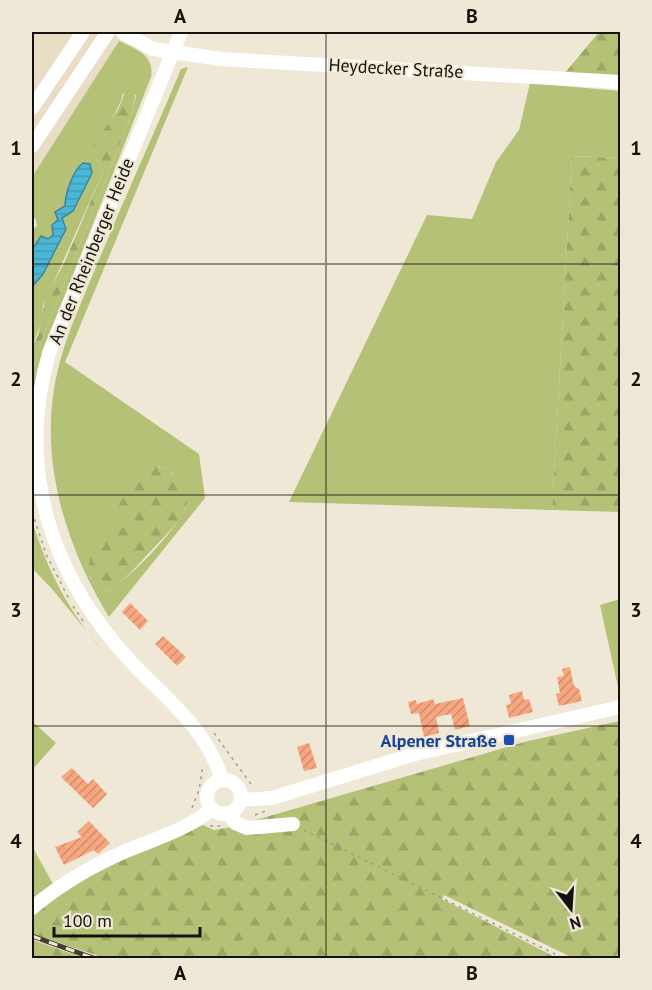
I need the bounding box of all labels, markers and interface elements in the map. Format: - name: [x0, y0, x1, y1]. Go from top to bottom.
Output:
- text: A: [174, 3, 187, 29]
- text: B: [466, 3, 478, 29]
- street label: Heydecker Straße: [328, 53, 464, 83]
- text: 1: [10, 135, 22, 161]
- text: 1: [630, 135, 642, 161]
- street label: An der Rheinberger Heide: [43, 154, 139, 348]
- text: 2: [10, 366, 22, 392]
- text: 2: [630, 366, 642, 392]
- text: 3: [10, 597, 22, 623]
- text: 3: [630, 597, 642, 623]
- place label: Alpener Straße: [381, 729, 497, 752]
- marker: Alpener Straße: [502, 733, 516, 747]
- text: 4: [10, 828, 22, 854]
- text: 4: [630, 828, 642, 854]
- north arrow: [541, 879, 601, 939]
- scale bar: [54, 900, 200, 938]
- text: 100 m: [63, 909, 112, 932]
- text: N: [567, 912, 583, 934]
- text: A: [174, 960, 187, 986]
- text: B: [466, 960, 478, 986]

